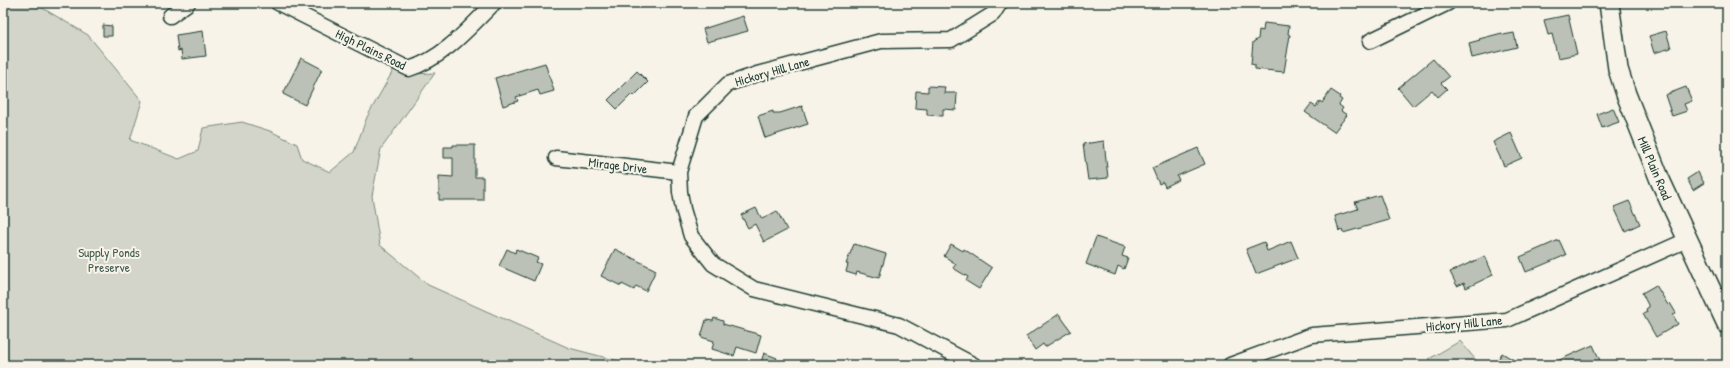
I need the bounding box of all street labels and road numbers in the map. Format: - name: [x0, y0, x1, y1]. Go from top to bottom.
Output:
- street label: High Plains Road: [333, 24, 409, 74]
- street label: Hickory Hill Lane: [733, 52, 811, 90]
- street label: Mill Plain Road: [1634, 134, 1676, 202]
- street label: Mirage Drive: [588, 152, 648, 178]
- street label: Hickory Hill Lane: [1425, 311, 1503, 335]

